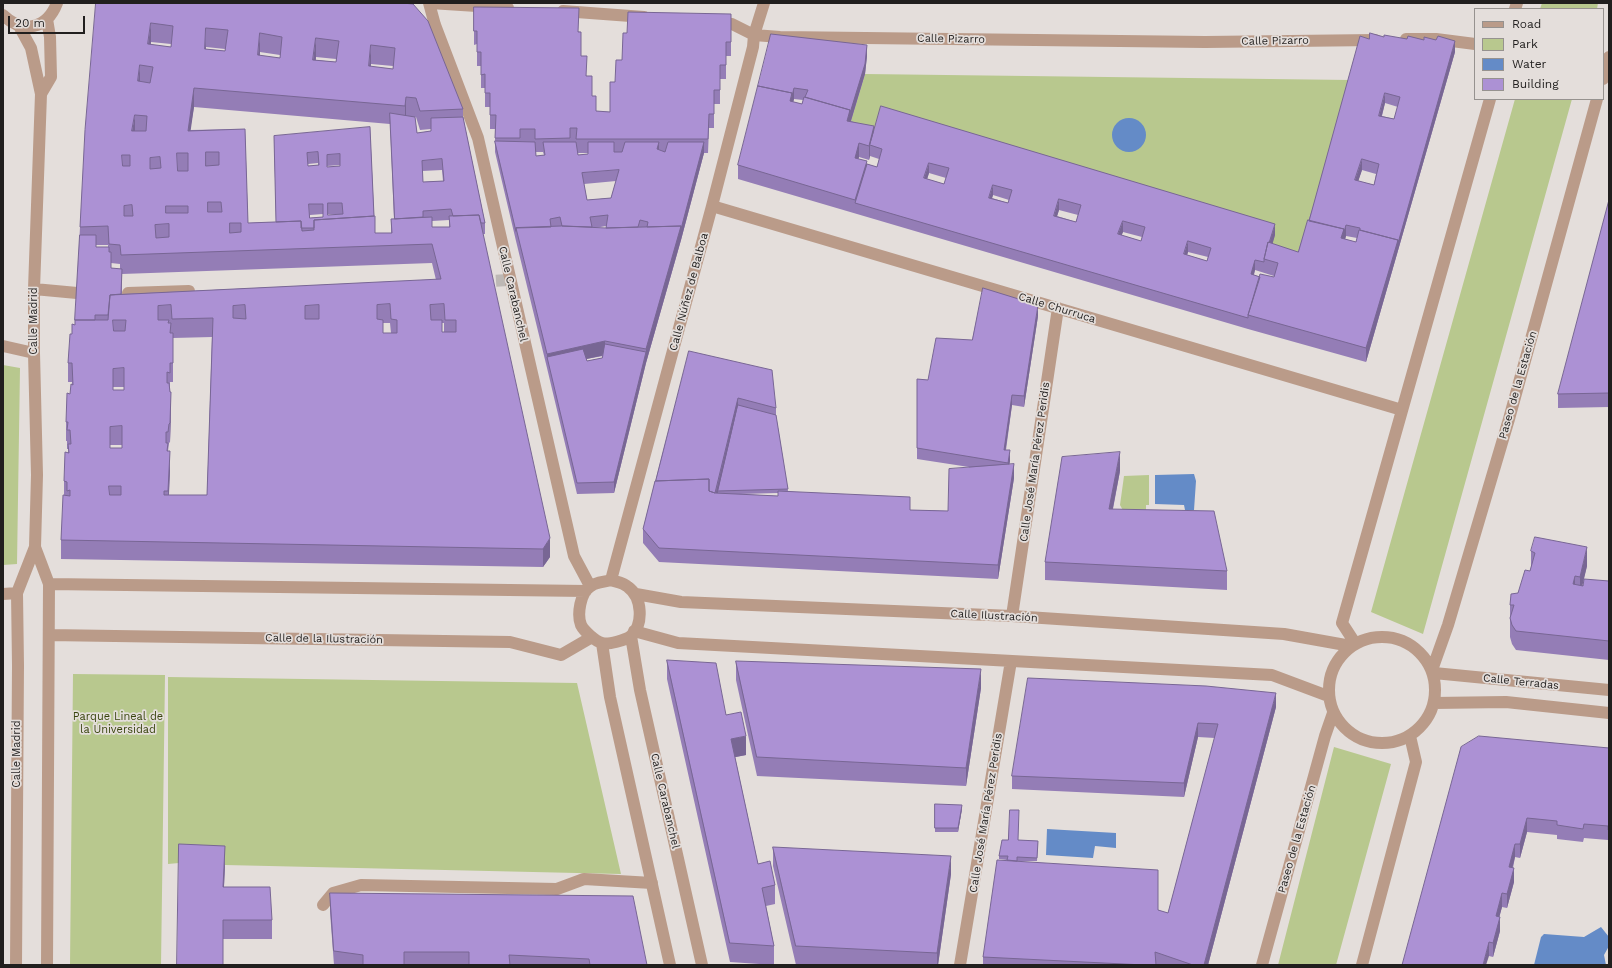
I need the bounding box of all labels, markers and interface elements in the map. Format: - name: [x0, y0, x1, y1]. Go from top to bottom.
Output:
- scale bar: [10, 8, 87, 34]
- legend: [1474, 8, 1604, 100]
- text: 20 m: [15, 16, 45, 30]
- text: Road: [1512, 17, 1541, 31]
- street label: Calle Pizarro: [917, 32, 985, 46]
- street label: Calle Pizarro: [1241, 34, 1309, 48]
- text: Park: [1512, 37, 1538, 51]
- text: Water: [1512, 57, 1546, 71]
- text: Building: [1512, 77, 1559, 91]
- street label: Calle Núñez de Balboa: [667, 232, 711, 352]
- street label: Calle Carabanchel: [496, 245, 530, 343]
- street label: Calle Madrid: [27, 287, 41, 355]
- street label: Calle Churruca: [1017, 290, 1097, 326]
- street label: Paseo de la Estación: [1496, 329, 1540, 441]
- street label: Calle José María Pérez Peridis: [1017, 381, 1053, 543]
- street label: Calle Ilustración: [950, 607, 1038, 625]
- street label: Calle de la Ilustración: [265, 631, 383, 647]
- street label: Calle Terradas: [1482, 671, 1560, 693]
- park label: Parque Lineal de la Universidad: [73, 710, 163, 736]
- street label: Calle Madrid: [10, 720, 24, 788]
- street label: Calle José María Pérez Peridis: [967, 732, 1005, 894]
- street label: Calle Carabanchel: [648, 752, 682, 850]
- street label: Paseo de la Estación: [1275, 783, 1319, 895]

